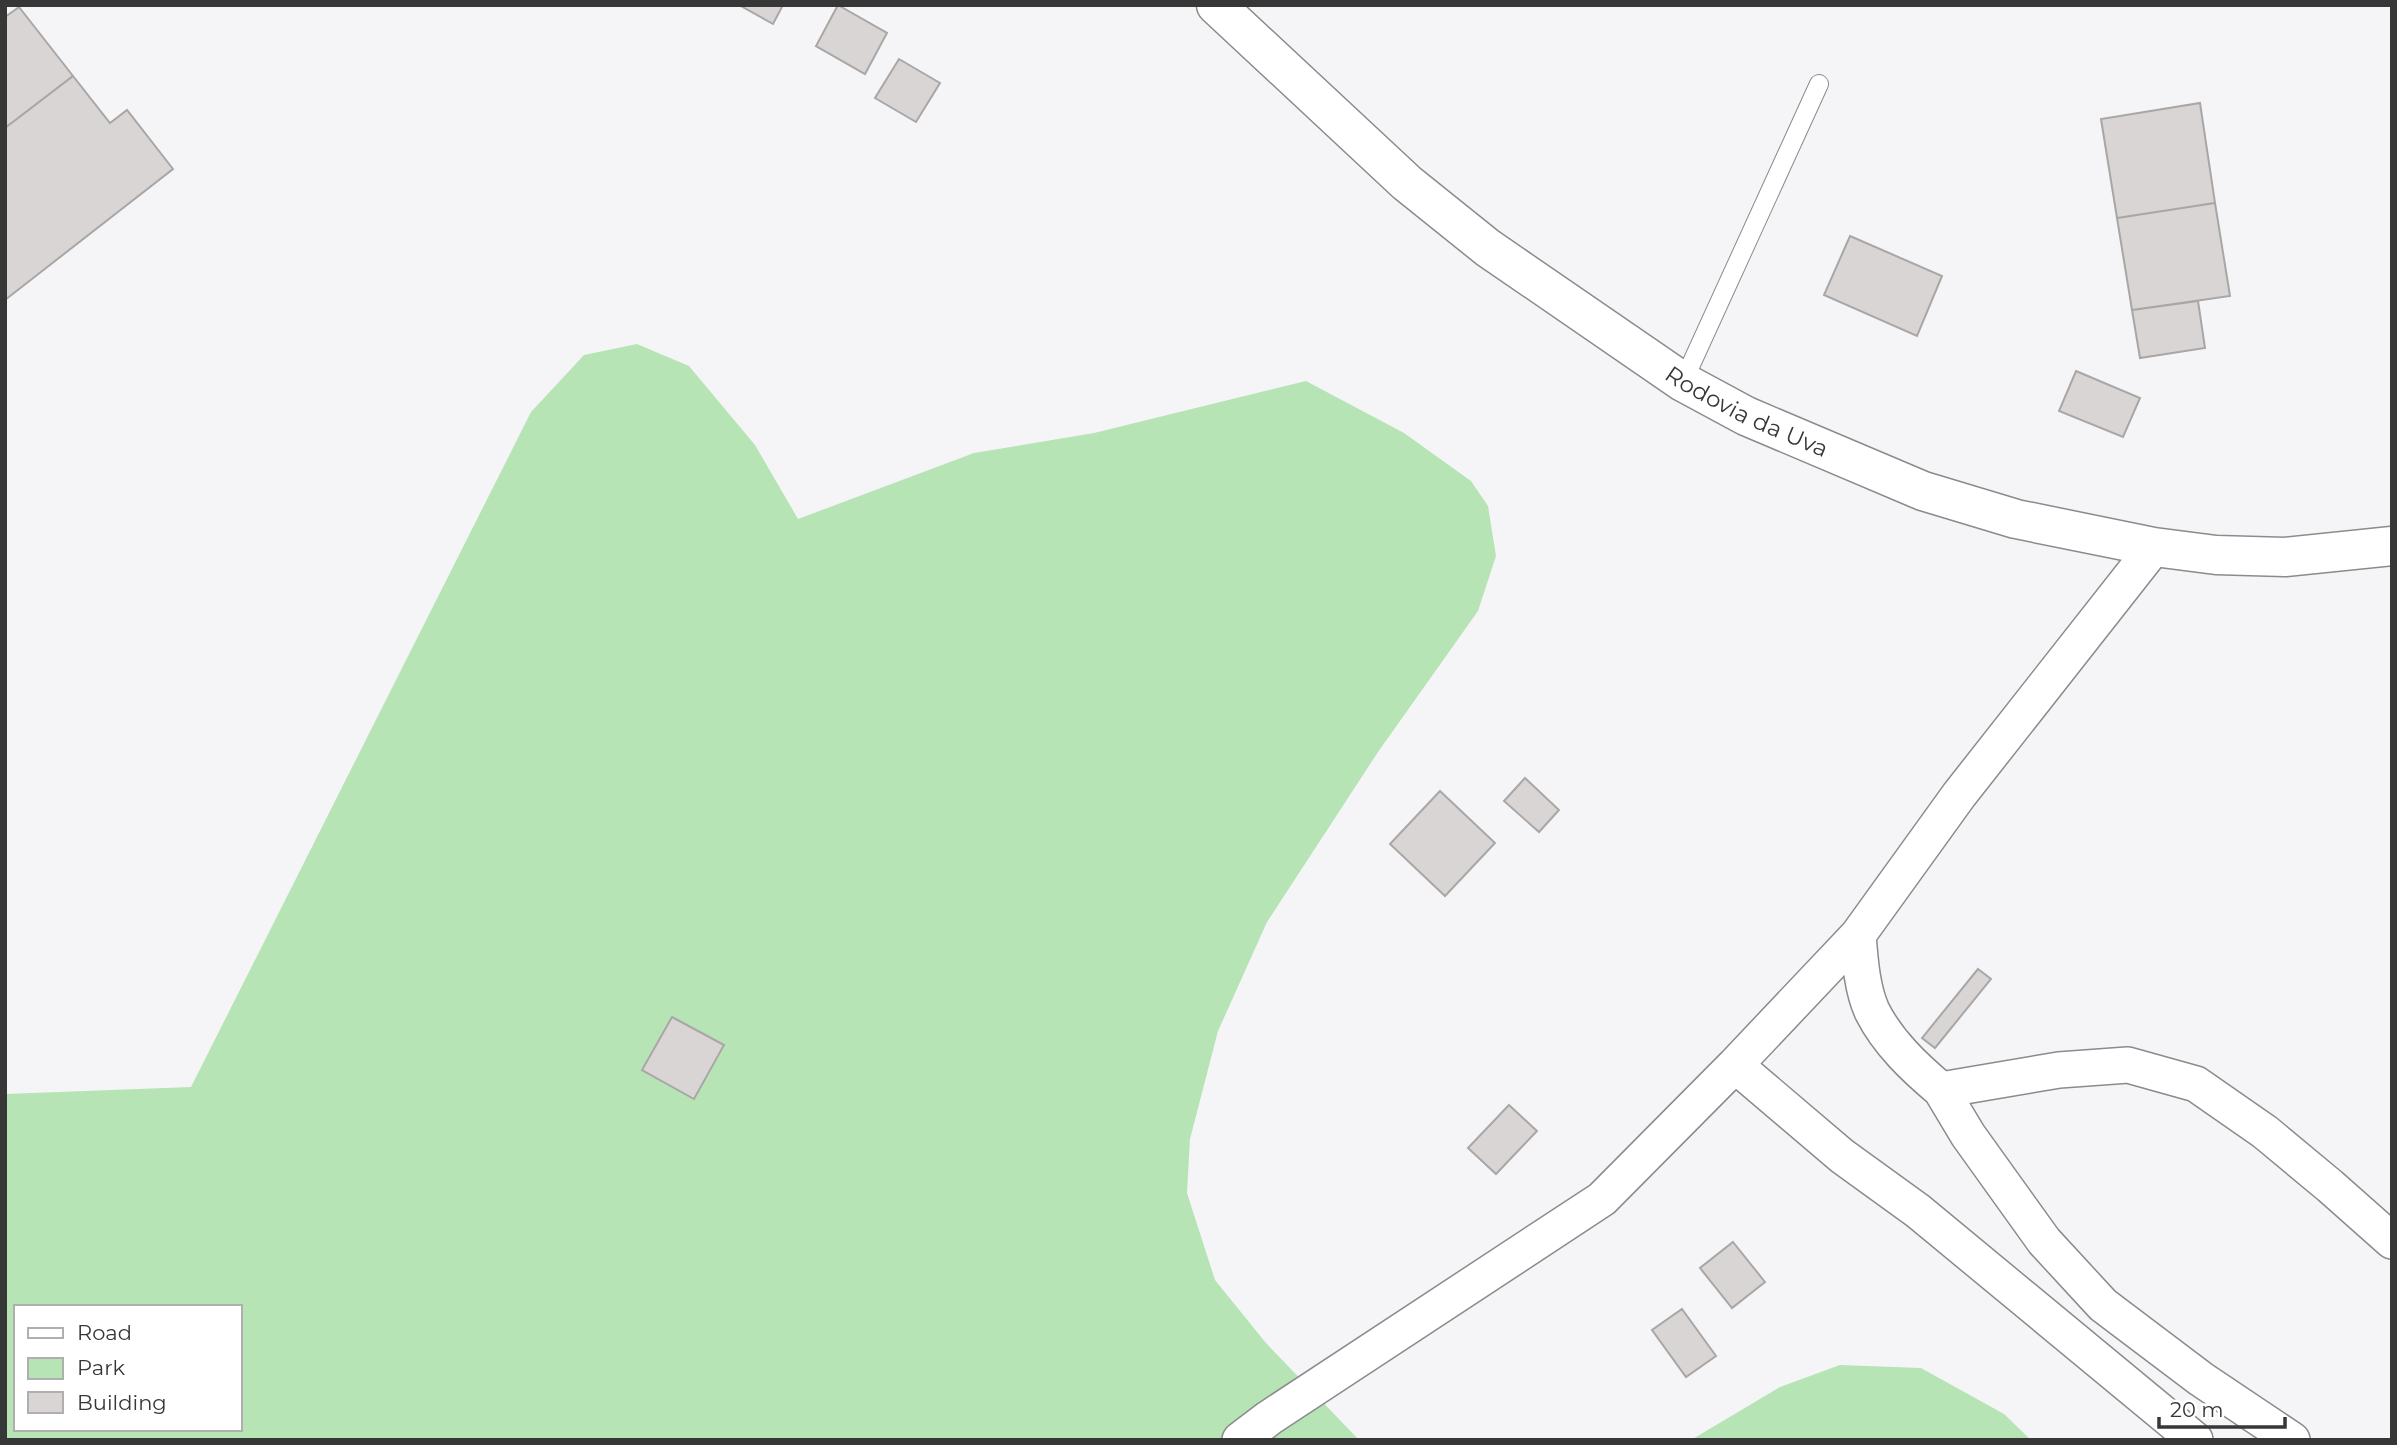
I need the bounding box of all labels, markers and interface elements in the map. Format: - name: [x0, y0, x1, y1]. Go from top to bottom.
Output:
- street label: Rodovia da Uva: [1660, 360, 1832, 463]
- legend: [14, 1305, 242, 1431]
- text: Road: [77, 1320, 132, 1345]
- text: Park: [77, 1355, 125, 1380]
- scale bar: [2159, 1386, 2285, 1430]
- text: Building: [77, 1390, 167, 1415]
- text: 20 m: [2170, 1397, 2224, 1422]

